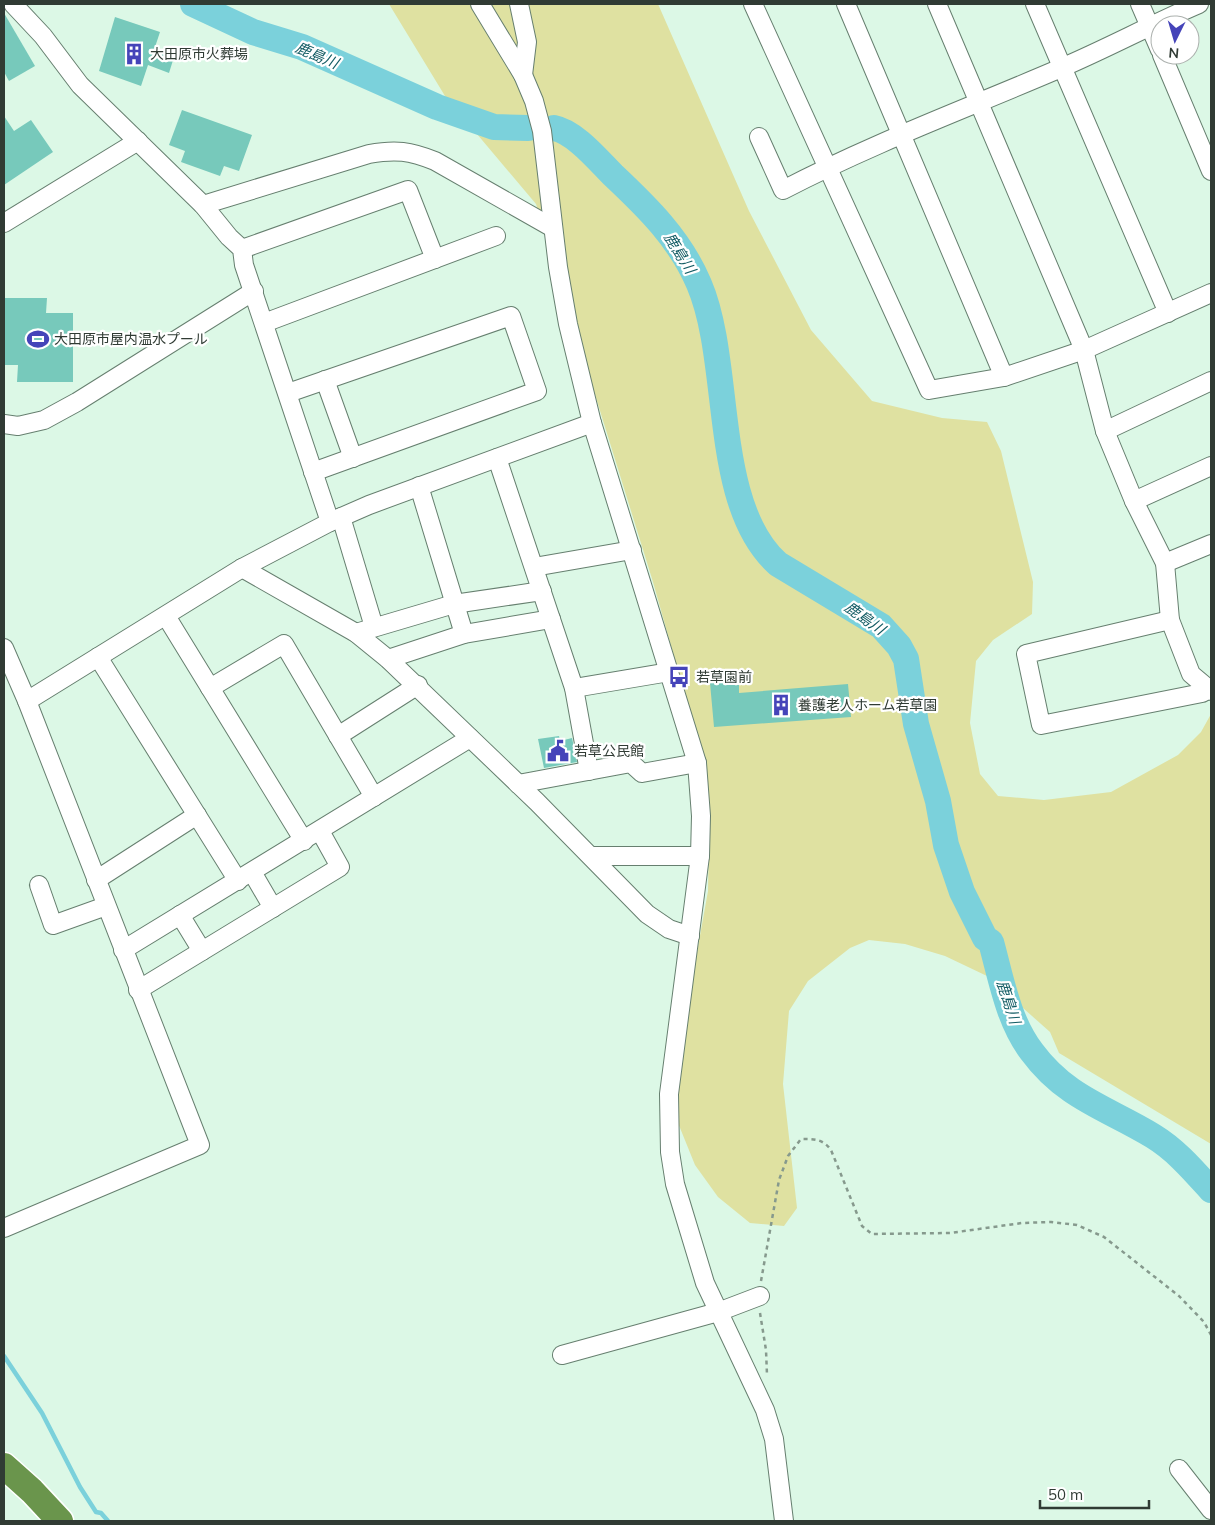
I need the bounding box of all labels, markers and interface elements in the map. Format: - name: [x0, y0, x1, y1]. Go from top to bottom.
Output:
- north arrow: [1150, 15, 1200, 65]
- water label: 鹿島川: [293, 37, 343, 73]
- building icon: 大田原市火葬場: [121, 41, 147, 67]
- text: N: [1168, 44, 1180, 62]
- place label: 大田原市火葬場: [150, 45, 248, 63]
- water label: 鹿島川: [660, 229, 701, 279]
- sports icon: 大田原市屋内温水プール: [25, 326, 51, 352]
- place label: 大田原市屋内温水プール: [54, 330, 208, 348]
- water label: 鹿島川: [841, 597, 891, 640]
- bus stop icon: 若草園前: [666, 664, 692, 690]
- place label: 若草園前: [696, 668, 752, 686]
- building icon: 養護老人ホーム若草園: [768, 692, 794, 718]
- place label: 養護老人ホーム若草園: [798, 696, 938, 714]
- public building icon: 若草公民館: [545, 738, 571, 764]
- place label: 若草公民館: [574, 742, 644, 760]
- water label: 鹿島川: [993, 978, 1026, 1028]
- scale bar: [1040, 1478, 1149, 1510]
- text: 50 m: [1048, 1485, 1083, 1504]

